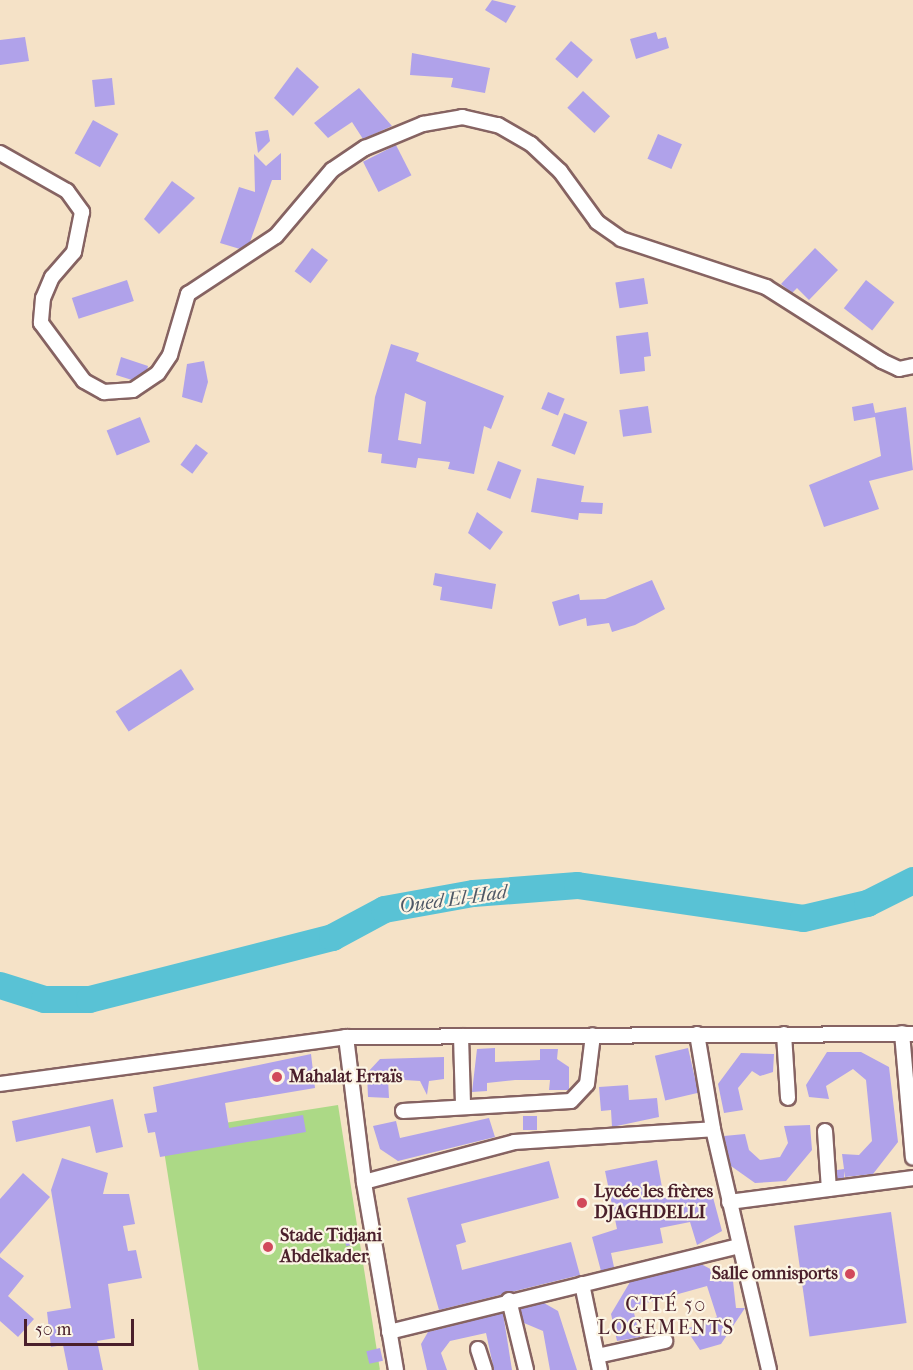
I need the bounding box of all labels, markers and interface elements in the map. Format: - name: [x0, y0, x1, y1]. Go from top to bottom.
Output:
- water label: Oued El-Had: [398, 880, 508, 918]
- place label: Mahalat Erraïs: [289, 1066, 402, 1088]
- marker: Mahalat Erraïs: [270, 1070, 284, 1084]
- place label: Lycée les frères DJAGHDELLI: [594, 1182, 713, 1224]
- marker: Lycée les frères DJAGHDELLI: [575, 1196, 589, 1210]
- place label: Stade Tidjani Abdelkader: [280, 1226, 382, 1268]
- marker: Stade Tidjani Abdelkader: [261, 1240, 275, 1254]
- place label: Salle omnisports: [712, 1263, 838, 1285]
- marker: Salle omnisports: [843, 1267, 857, 1281]
- district label: CITÉ 50 LOGEMENTS: [597, 1292, 735, 1339]
- scale bar: [27, 1307, 136, 1345]
- text: 50 m: [35, 1319, 71, 1340]

